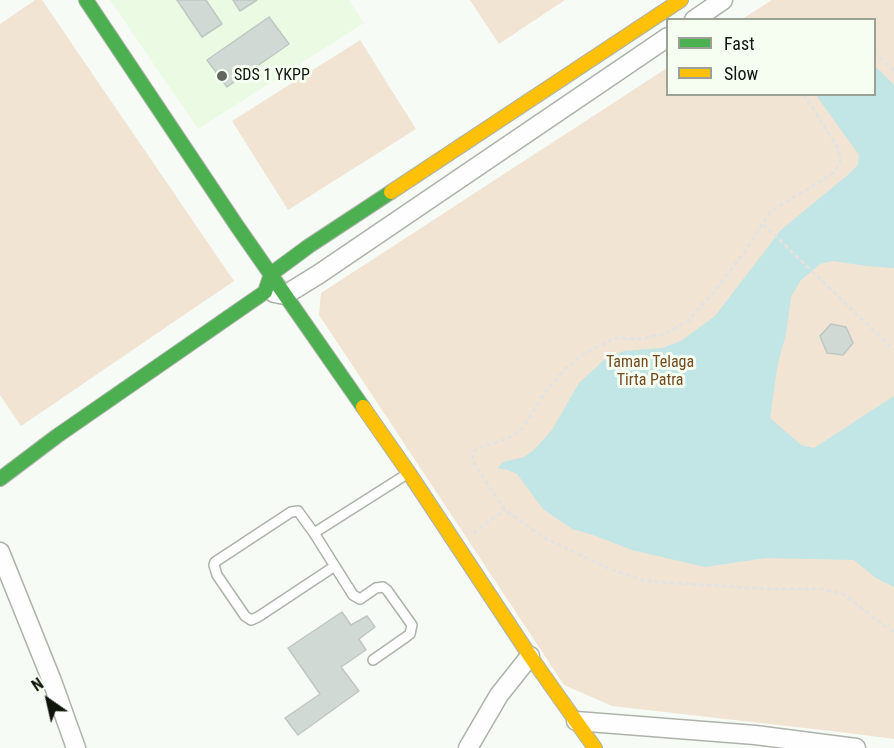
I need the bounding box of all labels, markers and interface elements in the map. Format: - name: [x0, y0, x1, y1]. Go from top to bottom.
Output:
- legend: [666, 18, 876, 96]
- text: Fast: [724, 33, 755, 54]
- text: Slow: [724, 63, 758, 84]
- place label: SDS 1 YKPP: [234, 66, 310, 86]
- marker: SDS 1 YKPP: [215, 69, 229, 83]
- park label: Taman Telaga Tirta Patra: [606, 353, 694, 391]
- north arrow: [18, 670, 78, 730]
- text: N: [28, 674, 47, 695]

